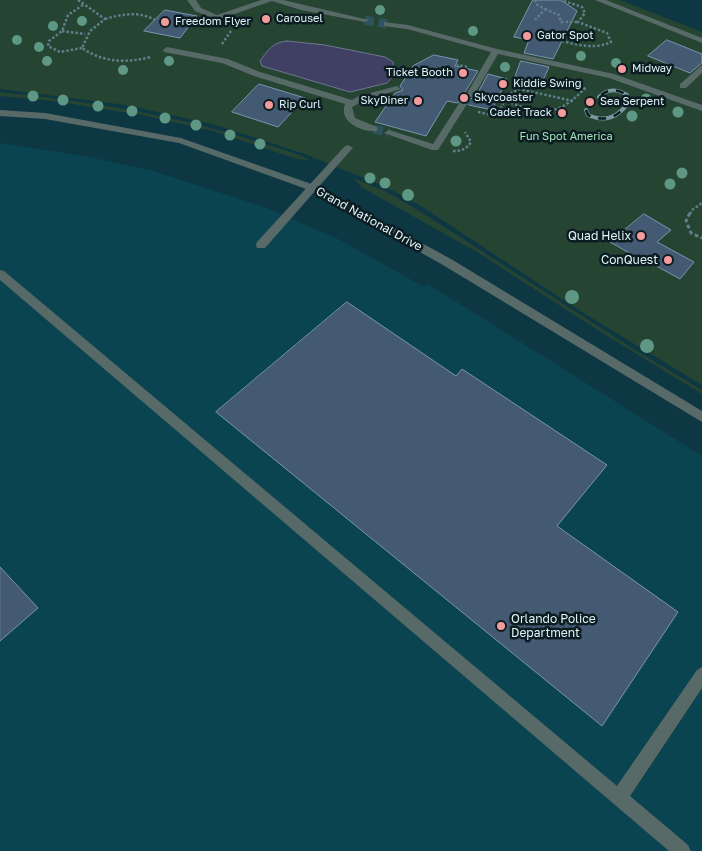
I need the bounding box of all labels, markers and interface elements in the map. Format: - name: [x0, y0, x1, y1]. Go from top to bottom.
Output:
- place label: Carousel: [276, 12, 323, 26]
- marker: Carousel: [260, 13, 272, 25]
- place label: Freedom Flyer: [175, 15, 251, 29]
- marker: Freedom Flyer: [159, 16, 171, 28]
- place label: Gator Spot: [537, 29, 594, 43]
- marker: Gator Spot: [521, 30, 533, 42]
- place label: Midway: [632, 62, 672, 76]
- marker: Midway: [616, 63, 628, 75]
- place label: Ticket Booth: [386, 66, 453, 80]
- marker: Ticket Booth: [457, 67, 469, 79]
- place label: Kiddie Swing: [513, 77, 581, 91]
- marker: Kiddie Swing: [497, 78, 509, 90]
- place label: Skycoaster: [474, 91, 533, 105]
- marker: Skycoaster: [458, 92, 470, 104]
- place label: SkyDiner: [360, 94, 408, 108]
- marker: SkyDiner: [412, 95, 424, 107]
- place label: Sea Serpent: [600, 95, 664, 109]
- marker: Sea Serpent: [584, 96, 596, 108]
- place label: Rip Curl: [279, 98, 321, 112]
- marker: Rip Curl: [263, 99, 275, 111]
- place label: Cadet Track: [490, 106, 552, 120]
- marker: Cadet Track: [556, 107, 568, 119]
- park label: Fun Spot America: [519, 130, 613, 144]
- street label: Grand National Drive: [313, 184, 425, 254]
- place label: Quad Helix: [568, 229, 631, 243]
- marker: Quad Helix: [635, 230, 647, 242]
- place label: ConQuest: [601, 253, 658, 267]
- marker: ConQuest: [662, 254, 674, 266]
- place label: Orlando Police Department: [511, 612, 596, 640]
- marker: Orlando Police Department: [495, 620, 507, 632]

